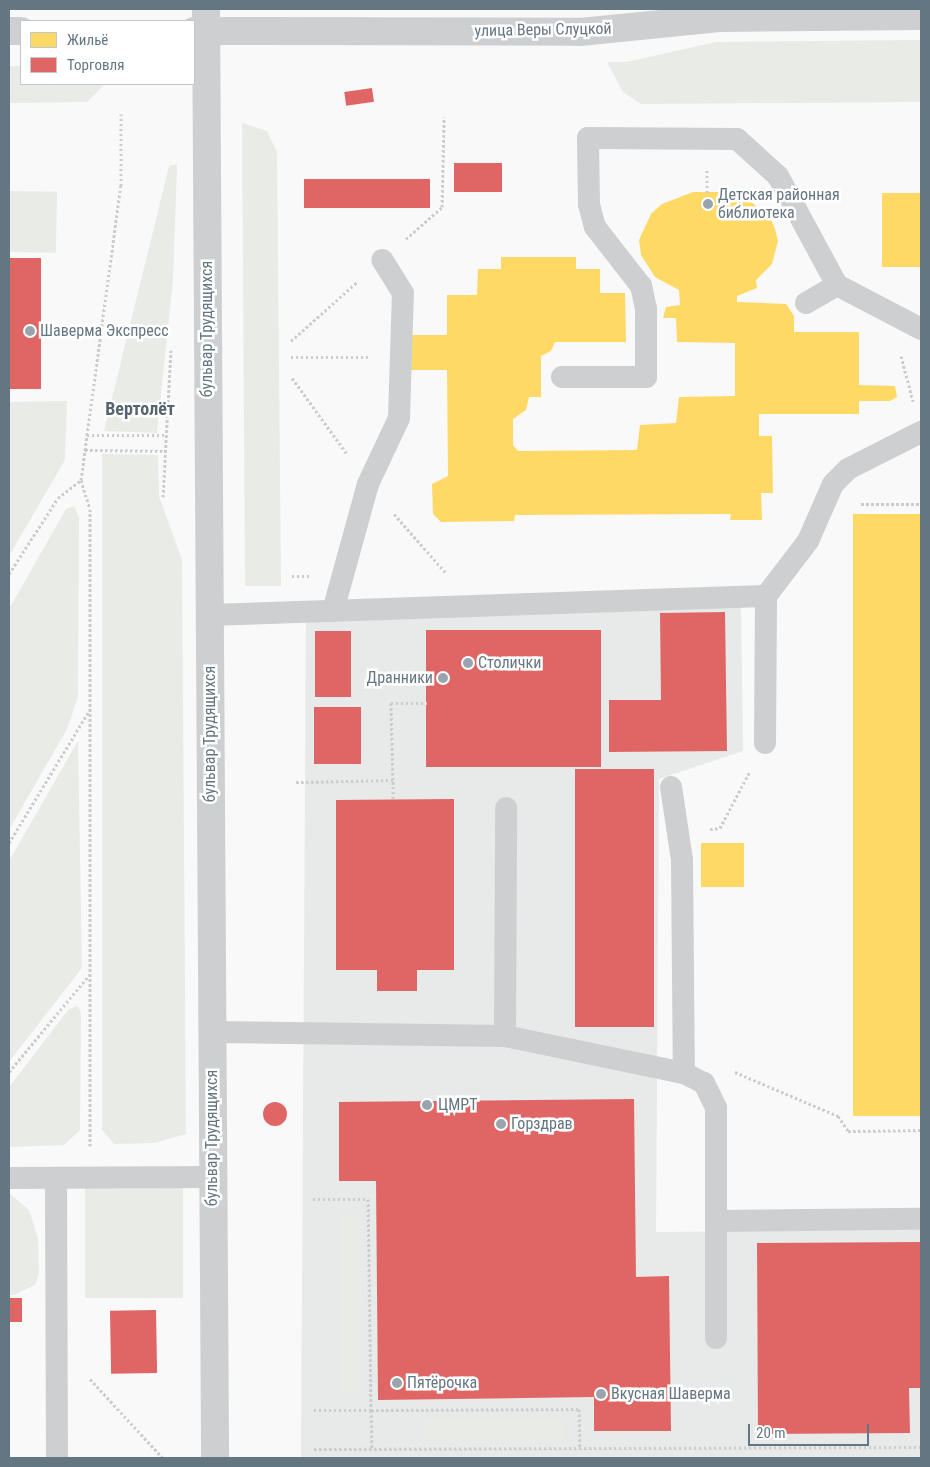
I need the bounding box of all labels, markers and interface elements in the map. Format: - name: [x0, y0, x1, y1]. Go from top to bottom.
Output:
- street label: улица Веры Слуцкой: [474, 19, 612, 41]
- legend: [20, 20, 195, 85]
- text: Жильё: [67, 31, 108, 49]
- text: Торговля: [67, 56, 124, 74]
- place label: Детская районная библиотека: [718, 185, 840, 223]
- marker: Детская районная библиотека: [702, 198, 714, 210]
- street label: бульвар Трудящихся: [197, 261, 217, 397]
- place label: Шаверма Экспресс: [40, 321, 169, 341]
- marker: Шаверма Экспресс: [24, 325, 36, 337]
- district label: Вертолёт: [105, 398, 175, 420]
- place label: Столички: [478, 653, 541, 673]
- marker: Столички: [462, 657, 474, 669]
- street label: бульвар Трудящихся: [200, 666, 220, 802]
- place label: Дранники: [367, 668, 433, 688]
- marker: Дранники: [437, 672, 449, 684]
- street label: бульвар Трудящихся: [202, 1070, 222, 1206]
- place label: ЦМРТ: [438, 1095, 478, 1115]
- marker: ЦМРТ: [420, 1098, 434, 1112]
- place label: Горздрав: [511, 1114, 573, 1134]
- marker: Горздрав: [495, 1118, 507, 1130]
- place label: Пятёрочка: [407, 1373, 477, 1393]
- marker: Пятёрочка: [391, 1377, 403, 1389]
- place label: Вкусная Шаверма: [611, 1384, 731, 1404]
- marker: Вкусная Шаверма: [595, 1388, 607, 1400]
- scale bar: [750, 1414, 871, 1446]
- text: 20 m: [756, 1424, 786, 1442]

